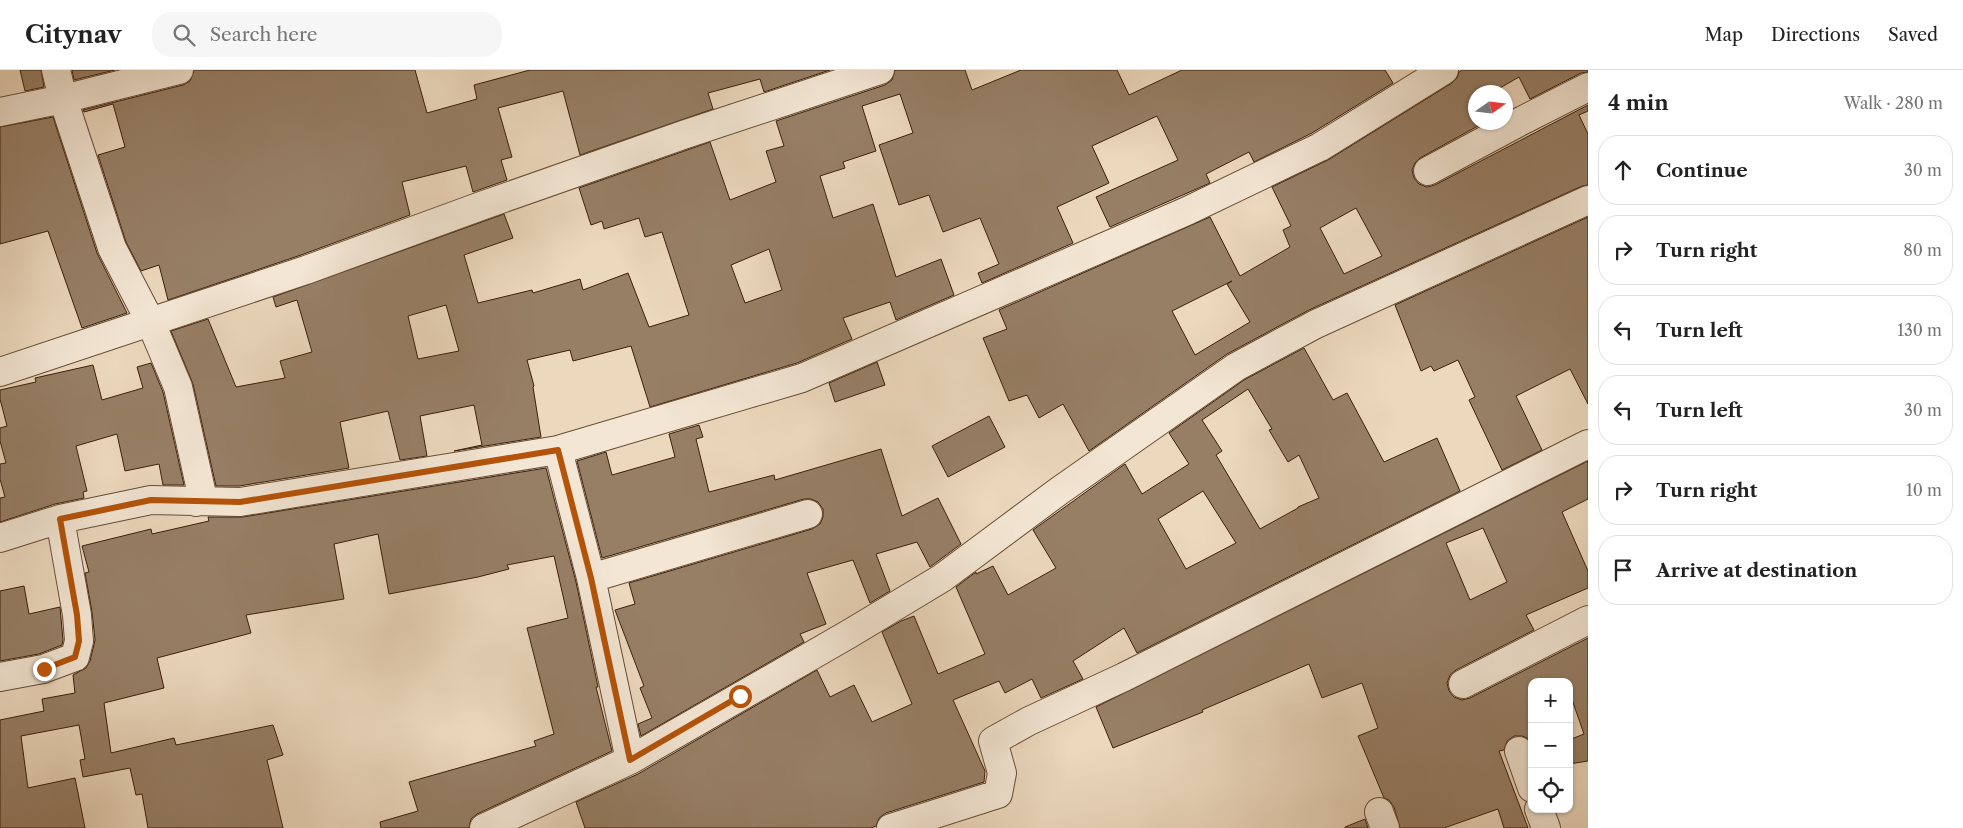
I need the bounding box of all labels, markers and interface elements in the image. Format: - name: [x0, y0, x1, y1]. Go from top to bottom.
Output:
- search box: [152, 12, 502, 57]
- text: Citynav: [25, 20, 122, 49]
- icon: search: [170, 21, 198, 49]
- text: Search here: [210, 23, 317, 46]
- text: Map: [1704, 24, 1743, 46]
- text: Directions: [1771, 24, 1860, 46]
- text: Saved: [1888, 24, 1938, 46]
- north arrow: [1468, 85, 1513, 130]
- text: 4 min: [1608, 90, 1669, 115]
- text: Walk · 280 m: [1844, 93, 1943, 113]
- icon: ahead: [1609, 156, 1637, 184]
- text: Continue: [1656, 159, 1748, 182]
- text: 30 m: [1904, 160, 1942, 180]
- icon: right: [1609, 236, 1637, 264]
- text: Turn right: [1656, 239, 1757, 262]
- text: 80 m: [1903, 240, 1942, 260]
- icon: left: [1609, 316, 1637, 344]
- text: Turn left: [1656, 319, 1743, 342]
- text: 130 m: [1897, 320, 1942, 340]
- icon: left: [1609, 396, 1637, 424]
- text: Turn left: [1656, 399, 1743, 422]
- text: 30 m: [1904, 400, 1942, 420]
- icon: right: [1609, 476, 1637, 504]
- text: Turn right: [1656, 479, 1757, 502]
- text: 10 m: [1906, 480, 1942, 500]
- icon: arrive: [1609, 556, 1637, 584]
- text: Arrive at destination: [1656, 559, 1857, 582]
- route end: [33, 658, 56, 681]
- map controls: [1528, 678, 1573, 813]
- button: +: [1528, 678, 1573, 723]
- route start: [729, 685, 752, 708]
- button: −: [1528, 723, 1573, 768]
- button: locate: [1528, 768, 1573, 813]

